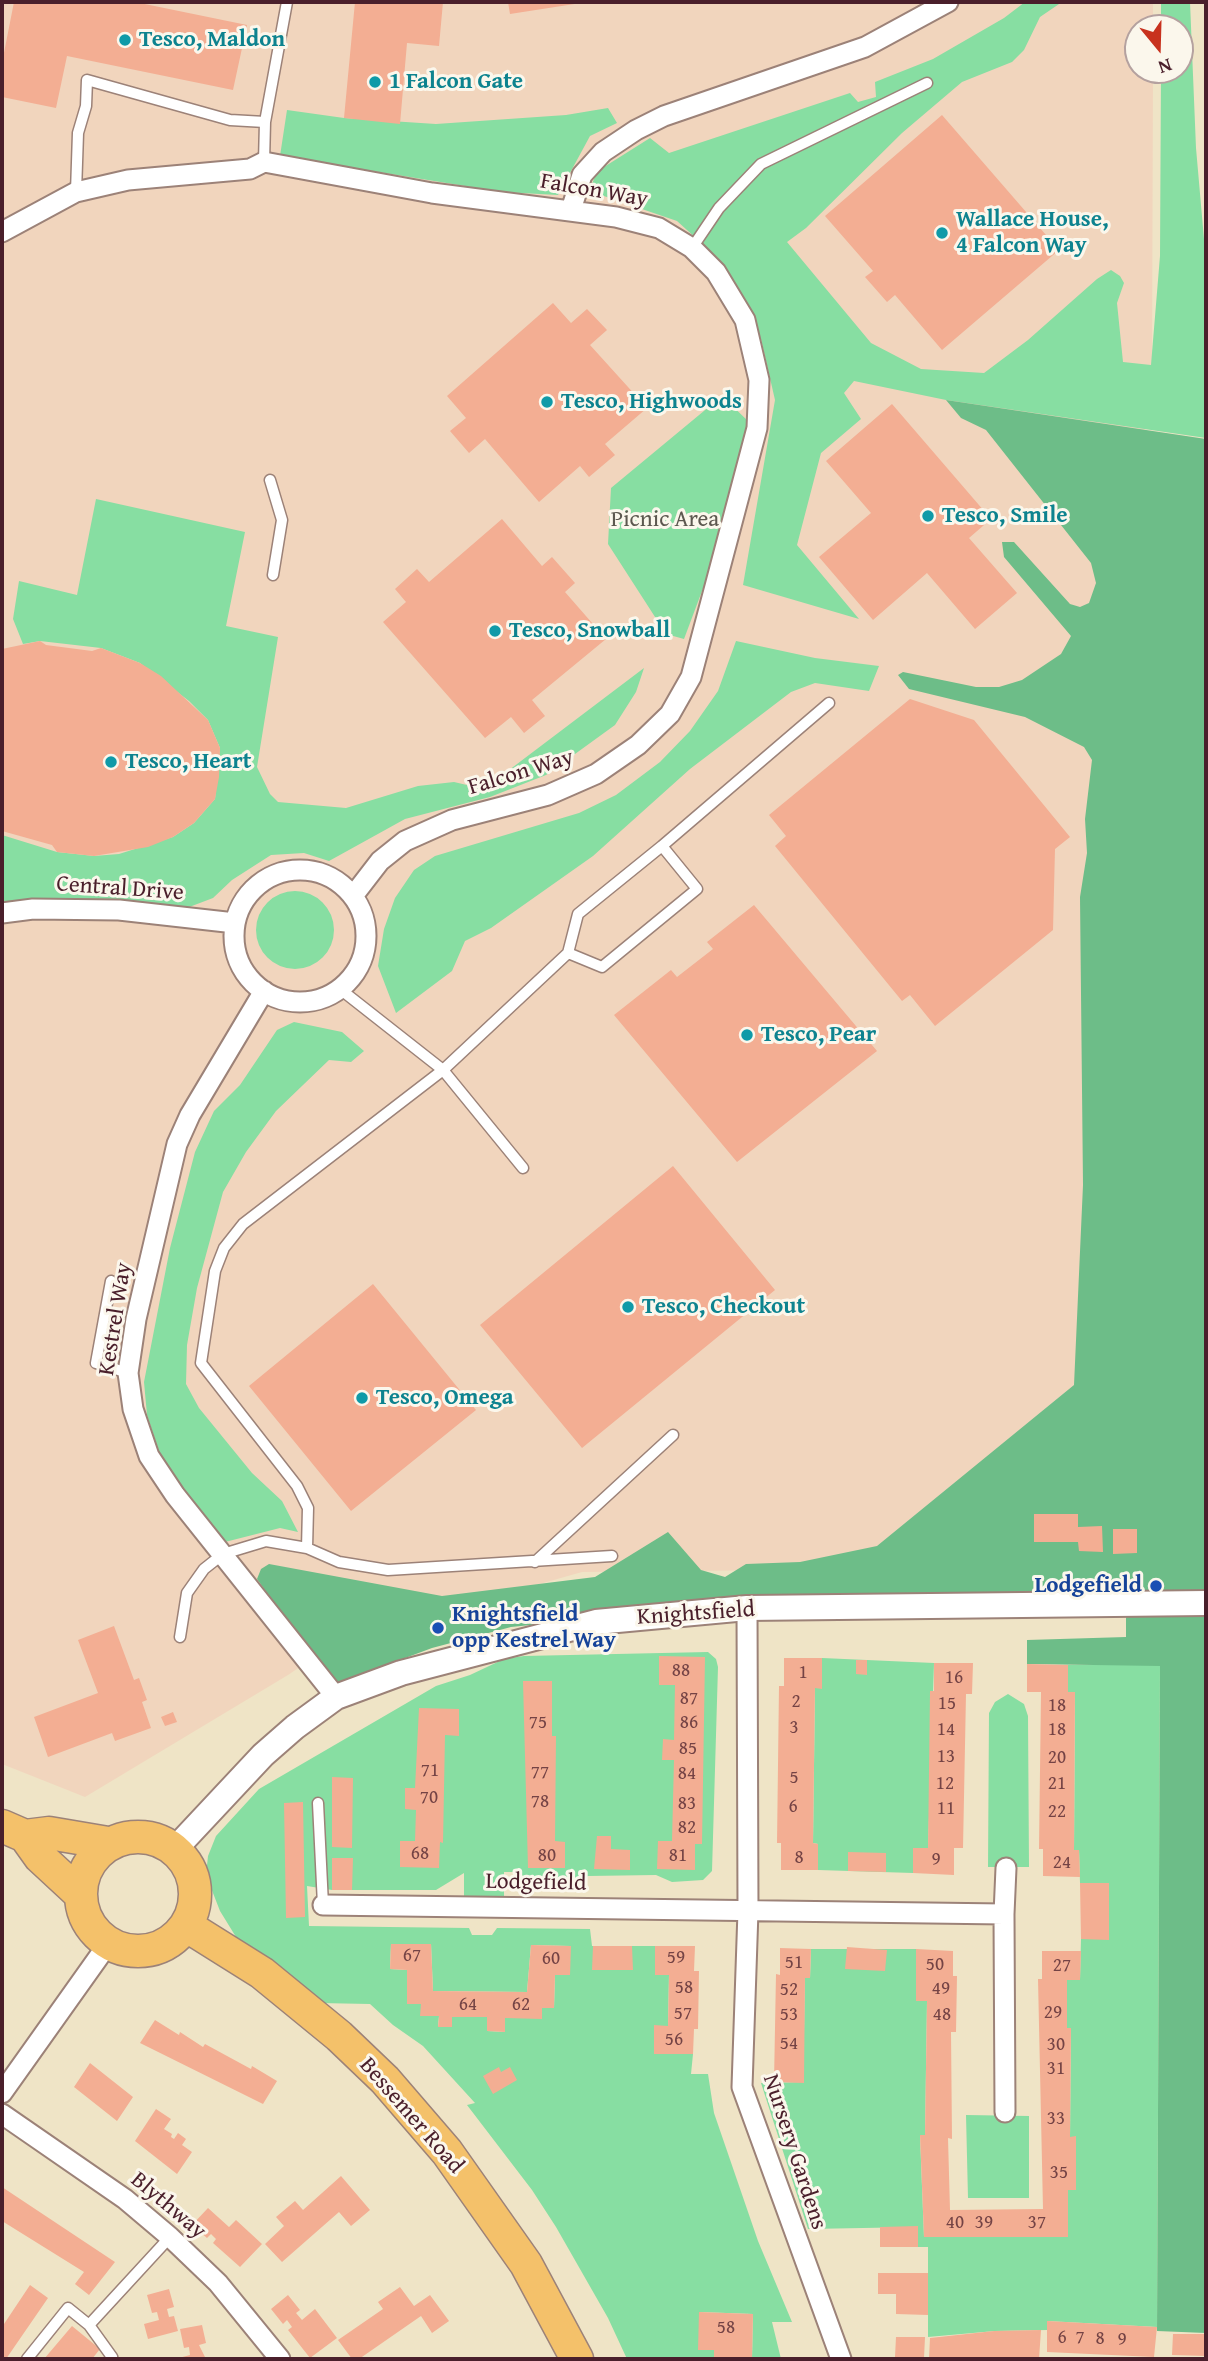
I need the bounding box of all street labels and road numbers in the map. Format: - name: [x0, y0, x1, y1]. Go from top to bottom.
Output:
- street label: Falcon Way: [538, 168, 650, 214]
- street label: Falcon Way: [465, 744, 577, 802]
- street label: Central Drive: [55, 871, 185, 907]
- street label: Kestrel Way: [93, 1261, 139, 1377]
- street label: Knightsfield: [636, 1596, 756, 1632]
- street label: Lodgefield: [485, 1868, 587, 1898]
- street label: Bessemer Road: [353, 2052, 469, 2180]
- street label: Nursery Gardens: [756, 2071, 832, 2233]
- street label: Blythway: [125, 2166, 211, 2246]

